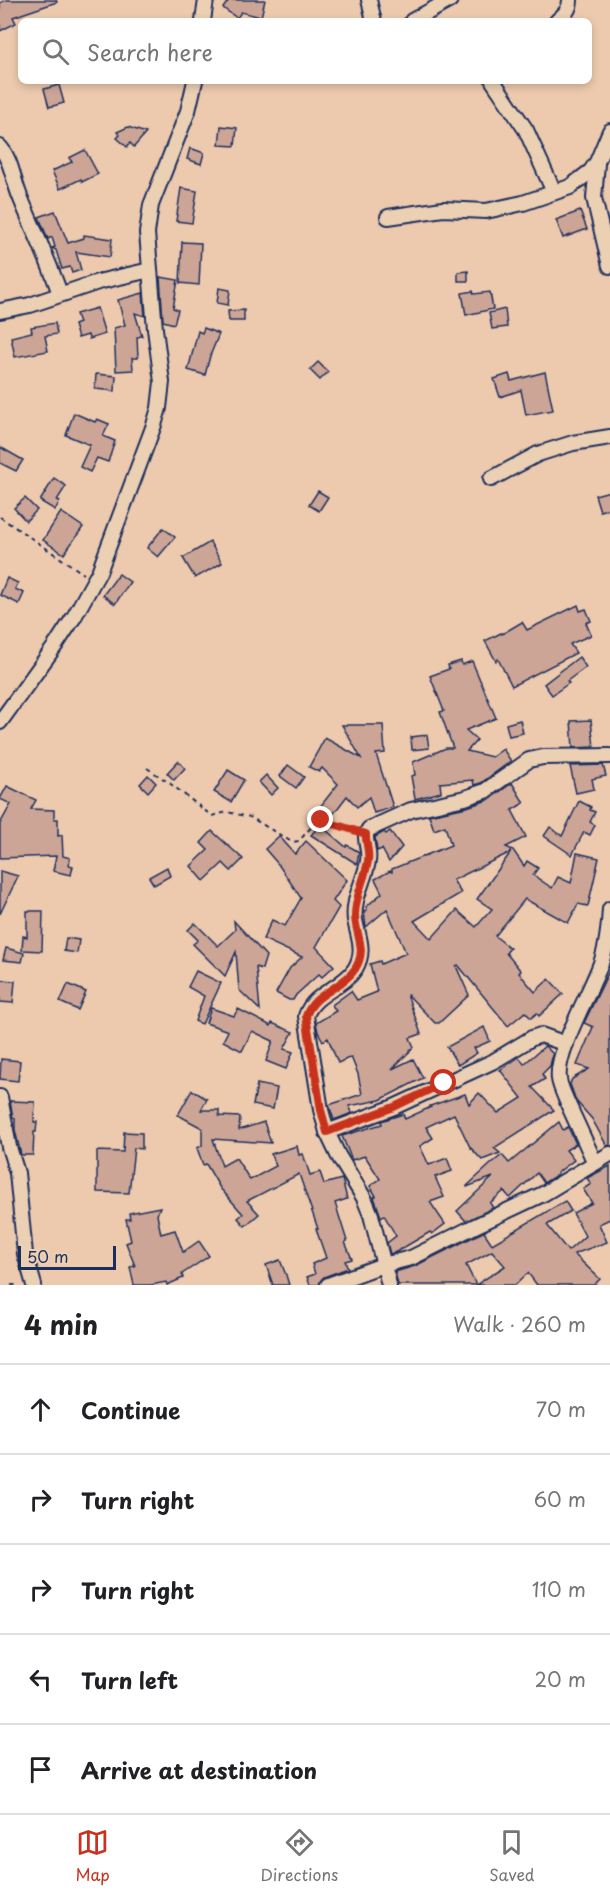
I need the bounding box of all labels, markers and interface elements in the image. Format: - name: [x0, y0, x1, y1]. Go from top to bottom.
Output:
- search box: [18, 18, 592, 84]
- icon: search: [39, 35, 72, 68]
- text: Search here: [87, 35, 213, 68]
- route end: [307, 806, 333, 832]
- route start: [430, 1069, 456, 1095]
- scale bar: [18, 1243, 116, 1270]
- text: 50 m: [27, 1244, 68, 1268]
- text: 4 min: [24, 1305, 98, 1344]
- text: Walk · 260 m: [453, 1309, 586, 1339]
- icon: ahead: [24, 1393, 57, 1426]
- text: Continue: [81, 1393, 180, 1426]
- text: 70 m: [536, 1394, 586, 1424]
- icon: right: [24, 1483, 57, 1516]
- text: Turn right: [81, 1483, 194, 1516]
- text: 60 m: [534, 1484, 586, 1514]
- icon: right: [24, 1573, 57, 1606]
- text: Turn right: [81, 1573, 194, 1606]
- text: 110 m: [532, 1574, 586, 1604]
- icon: left: [24, 1663, 57, 1696]
- text: Turn left: [81, 1663, 178, 1696]
- text: 20 m: [534, 1664, 586, 1694]
- icon: arrive: [24, 1753, 57, 1786]
- text: Arrive at destination: [81, 1753, 317, 1786]
- tab: Map: [75, 1826, 110, 1886]
- tab: Directions: [260, 1826, 338, 1886]
- tab: Saved: [489, 1826, 535, 1886]

